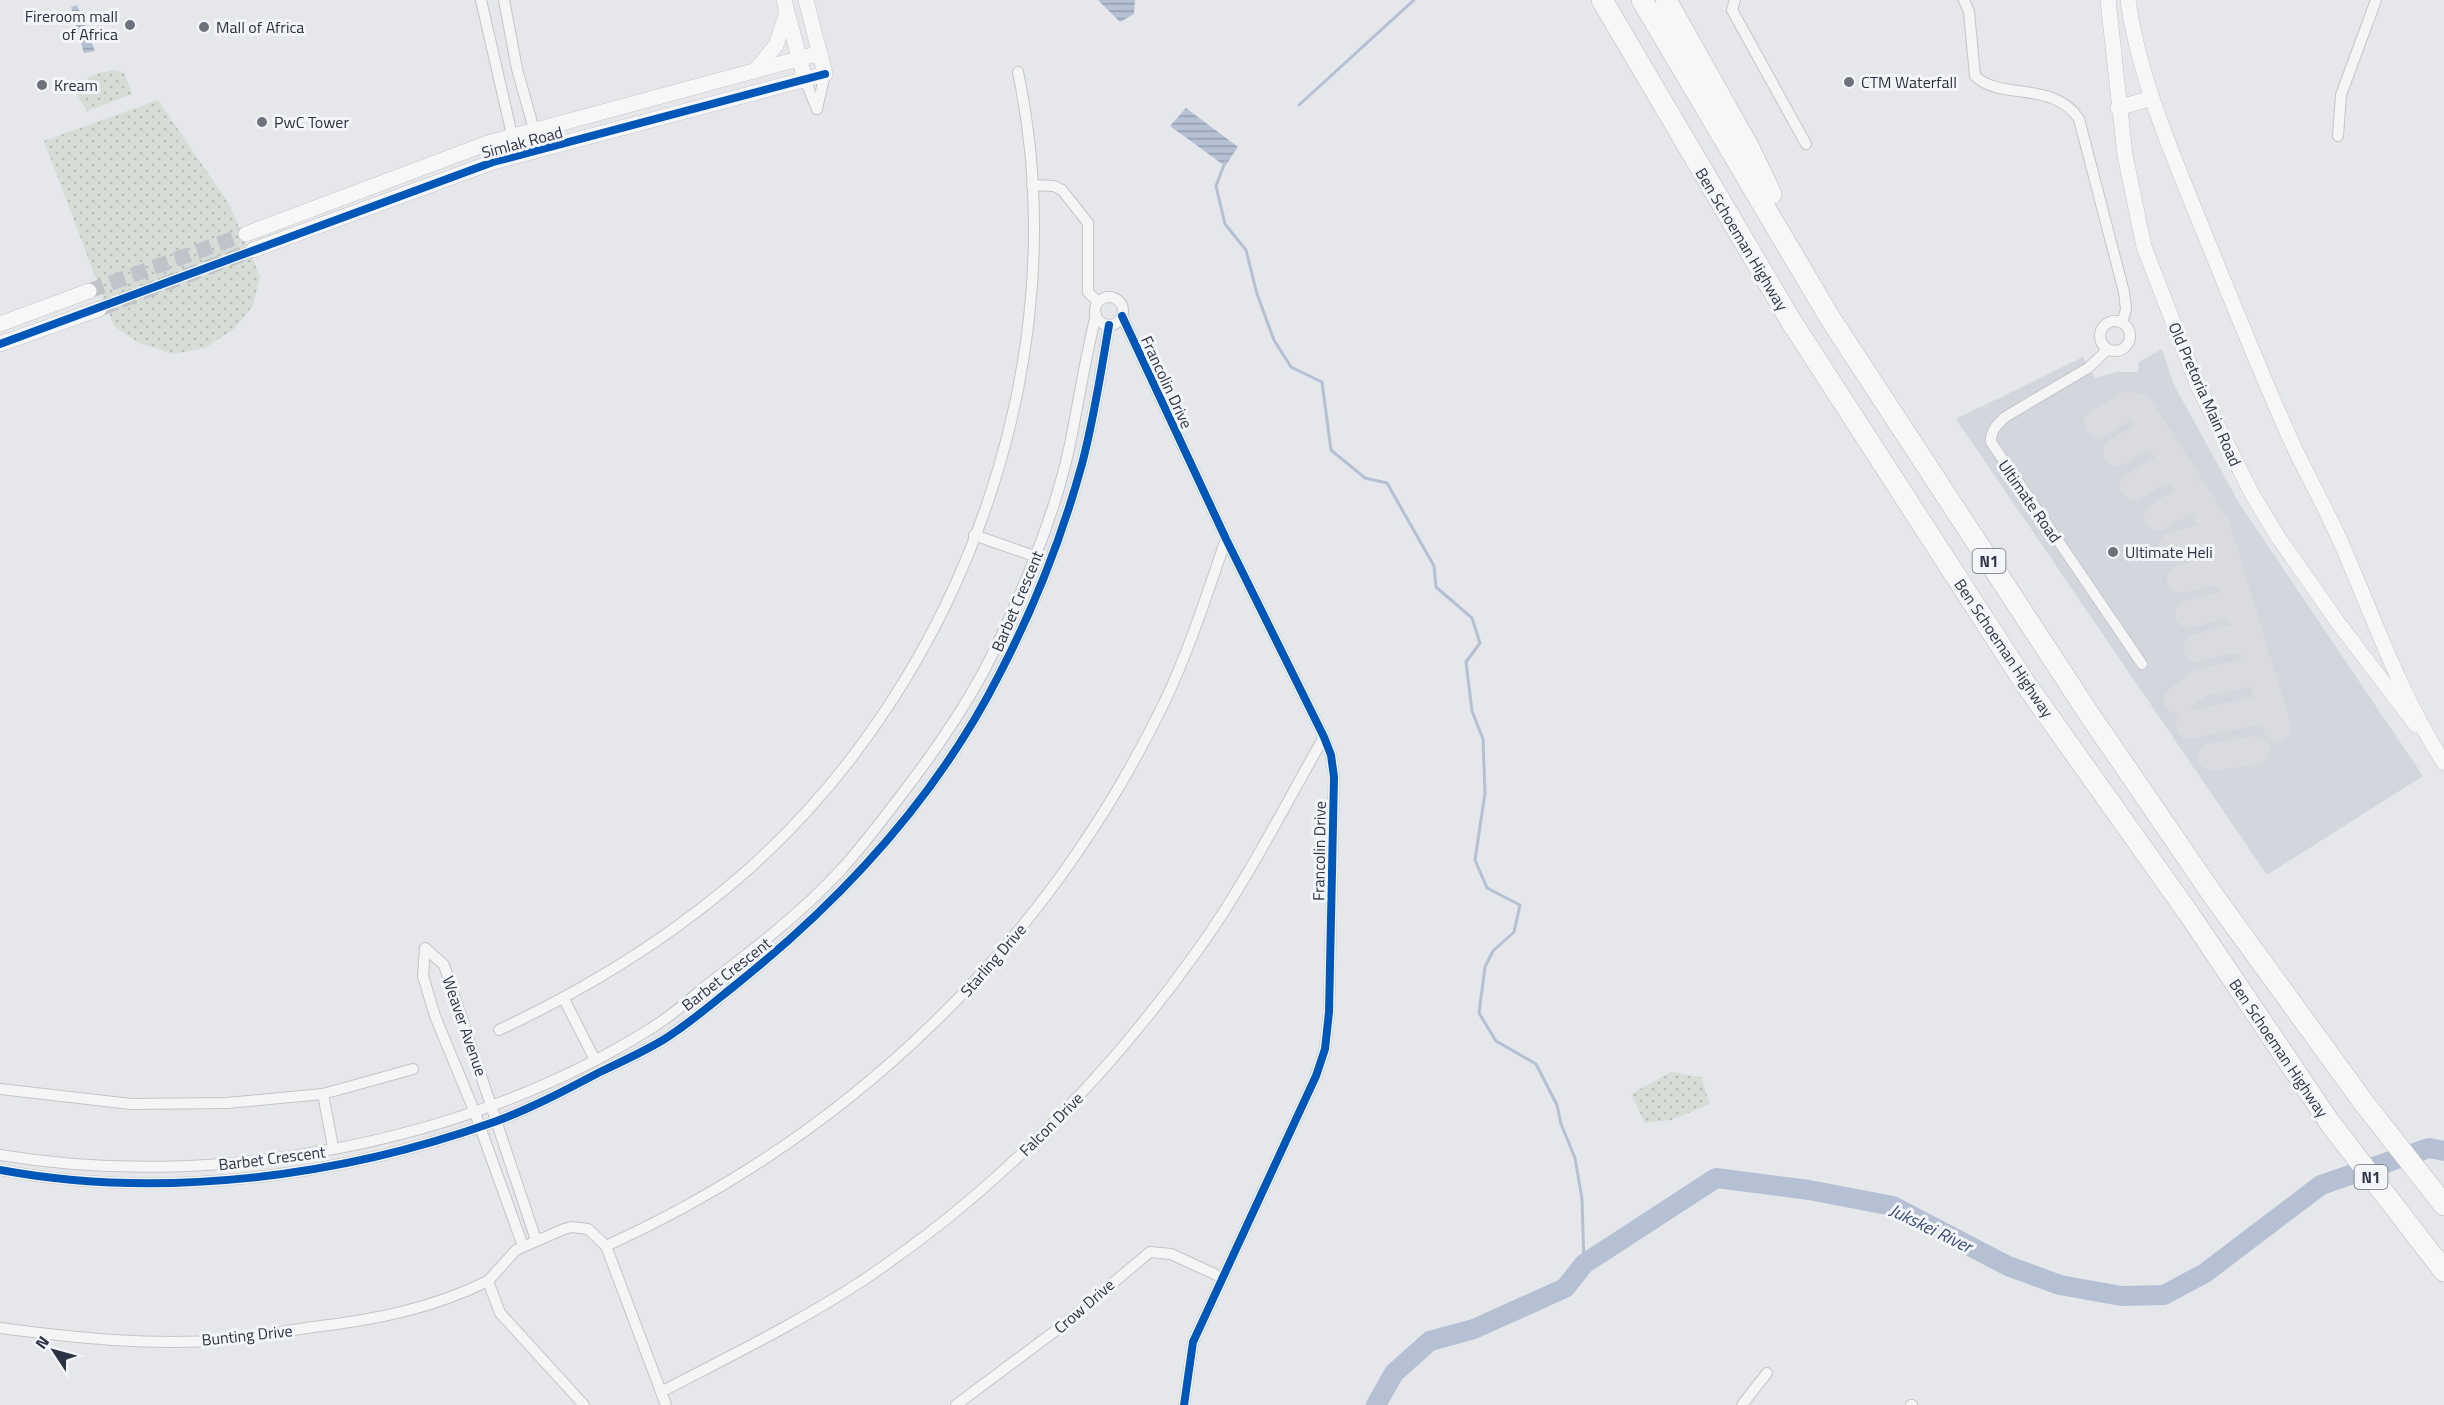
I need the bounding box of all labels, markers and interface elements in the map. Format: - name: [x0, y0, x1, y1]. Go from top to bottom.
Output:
- place label: Fireroom mall of Africa: [25, 4, 118, 46]
- place label: Mall of Africa: [216, 15, 304, 39]
- marker: Fireroom mall of Africa: [123, 18, 137, 32]
- marker: Mall of Africa: [197, 20, 211, 34]
- place label: CTM Waterfall: [1861, 70, 1957, 94]
- place label: Kream: [54, 73, 98, 97]
- marker: CTM Waterfall: [1842, 75, 1856, 89]
- marker: Kream: [35, 78, 49, 92]
- place label: PwC Tower: [274, 110, 349, 134]
- marker: PwC Tower: [255, 115, 269, 129]
- street label: Simlak Road: [479, 120, 565, 164]
- street label: Ben Schoeman Highway: [1690, 163, 1794, 315]
- street label: Old Pretoria Main Road: [2162, 318, 2248, 470]
- street label: Francolin Drive: [1135, 332, 1199, 432]
- street label: Ultimate Road: [1993, 455, 2067, 547]
- place label: Ultimate Heli: [2125, 540, 2213, 564]
- marker: Ultimate Heli: [2106, 545, 2120, 559]
- street label: Barbet Crescent: [985, 546, 1049, 655]
- road number: N1: [1972, 549, 2006, 573]
- street label: Ben Schoeman Highway: [1948, 574, 2060, 723]
- street label: Francolin Drive: [1306, 801, 1332, 901]
- street label: Starling Drive: [954, 918, 1032, 1002]
- street label: Barbet Crescent: [676, 931, 776, 1017]
- street label: Weaver Avenue: [437, 973, 493, 1079]
- street label: Ben Schoeman Highway: [2223, 974, 2335, 1123]
- street label: Falcon Drive: [1014, 1087, 1088, 1161]
- street label: Barbet Crescent: [217, 1139, 327, 1176]
- road number: N1: [2354, 1165, 2388, 1189]
- water label: Jukskei River: [1885, 1196, 1979, 1261]
- street label: Crow Drive: [1049, 1273, 1119, 1339]
- street label: Bunting Drive: [200, 1318, 294, 1352]
- north arrow: [24, 1321, 84, 1381]
- text: N: [29, 1331, 55, 1354]

